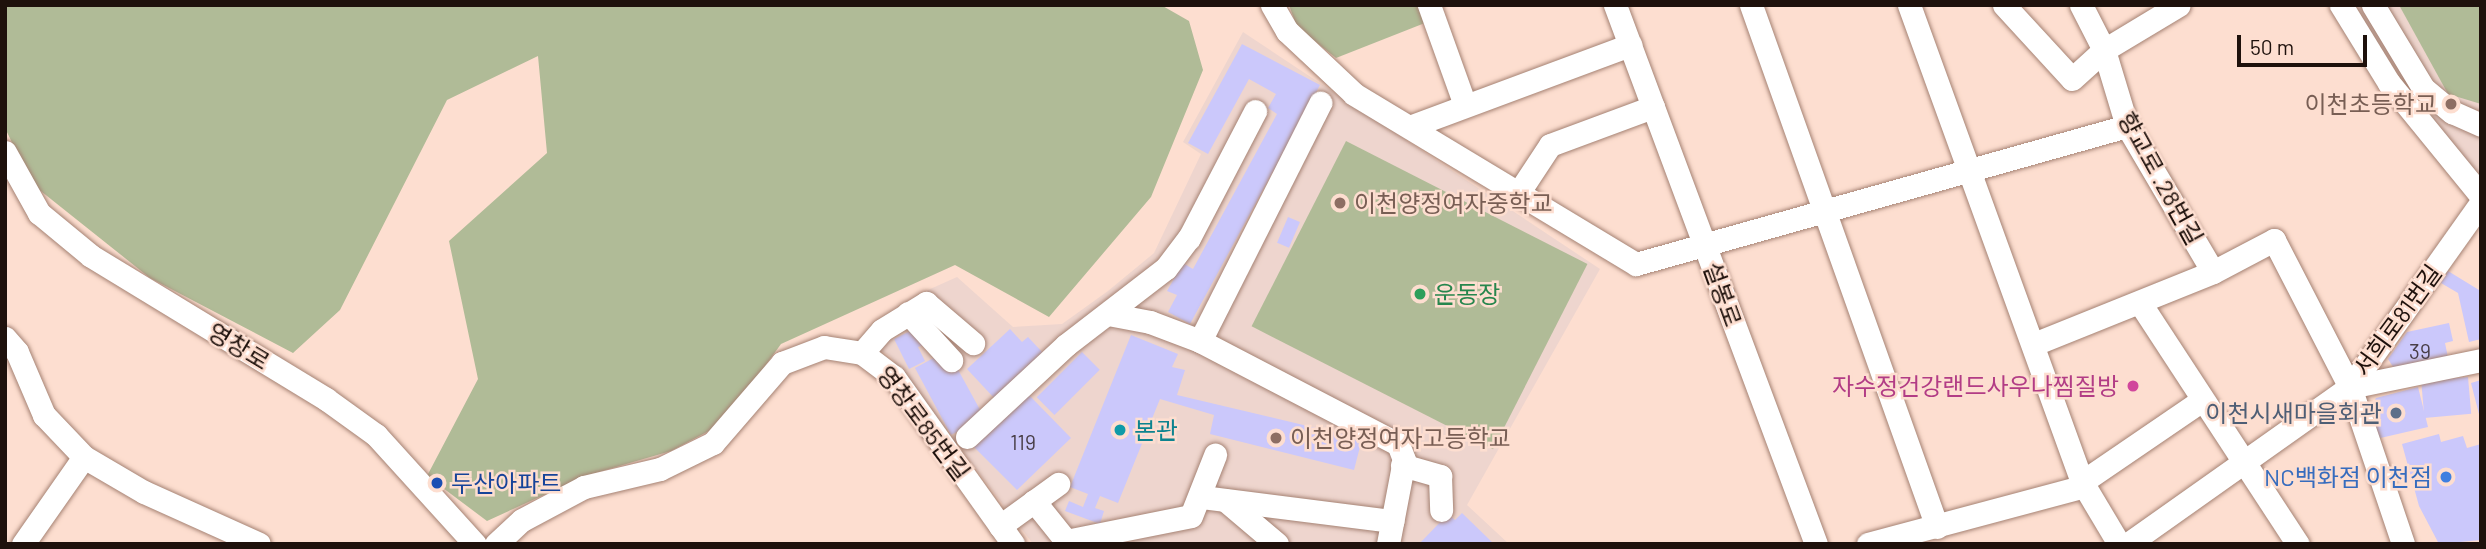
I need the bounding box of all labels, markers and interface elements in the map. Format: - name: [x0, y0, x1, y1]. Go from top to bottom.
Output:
- scale bar: [2241, 21, 2370, 65]
- text: 50 m: [2250, 34, 2294, 59]
- place label: 이천초등학교: [2305, 90, 2437, 118]
- marker: 이천초등학교: [2443, 96, 2459, 112]
- street label: 향교로 .28번길: [2113, 107, 2209, 249]
- place label: 이천양정여자중학교: [1354, 189, 1553, 217]
- marker: 이천양정여자중학교: [1332, 195, 1348, 211]
- street label: 설봉로: [1698, 258, 1748, 330]
- street label: 서희로81번길: [2347, 259, 2447, 381]
- place label: 운동장: [1434, 280, 1500, 308]
- marker: 운동장: [1412, 286, 1428, 302]
- street label: 영창로: [203, 317, 275, 375]
- house number: 39: [2409, 338, 2431, 364]
- street label: 영창로85번길: [872, 360, 976, 486]
- place label: 자수정건강랜드사우나찜질방: [1832, 372, 2119, 400]
- marker: 자수정건강랜드사우나찜질방: [2125, 378, 2141, 394]
- place label: 이천시새마을회관: [2205, 399, 2382, 427]
- marker: 이천시새마을회관: [2388, 405, 2404, 421]
- place label: 본관: [1134, 416, 1178, 444]
- marker: 본관: [1112, 422, 1128, 438]
- place label: 이천양정여자고등학교: [1290, 424, 1511, 452]
- house number: 119: [1010, 429, 1036, 455]
- marker: 이천양정여자고등학교: [1268, 430, 1284, 446]
- place label: NC백화점 이천점: [2264, 463, 2432, 491]
- place label: 두산아파트: [451, 469, 561, 497]
- marker: NC백화점 이천점: [2438, 469, 2454, 485]
- marker: 두산아파트: [429, 475, 445, 491]

